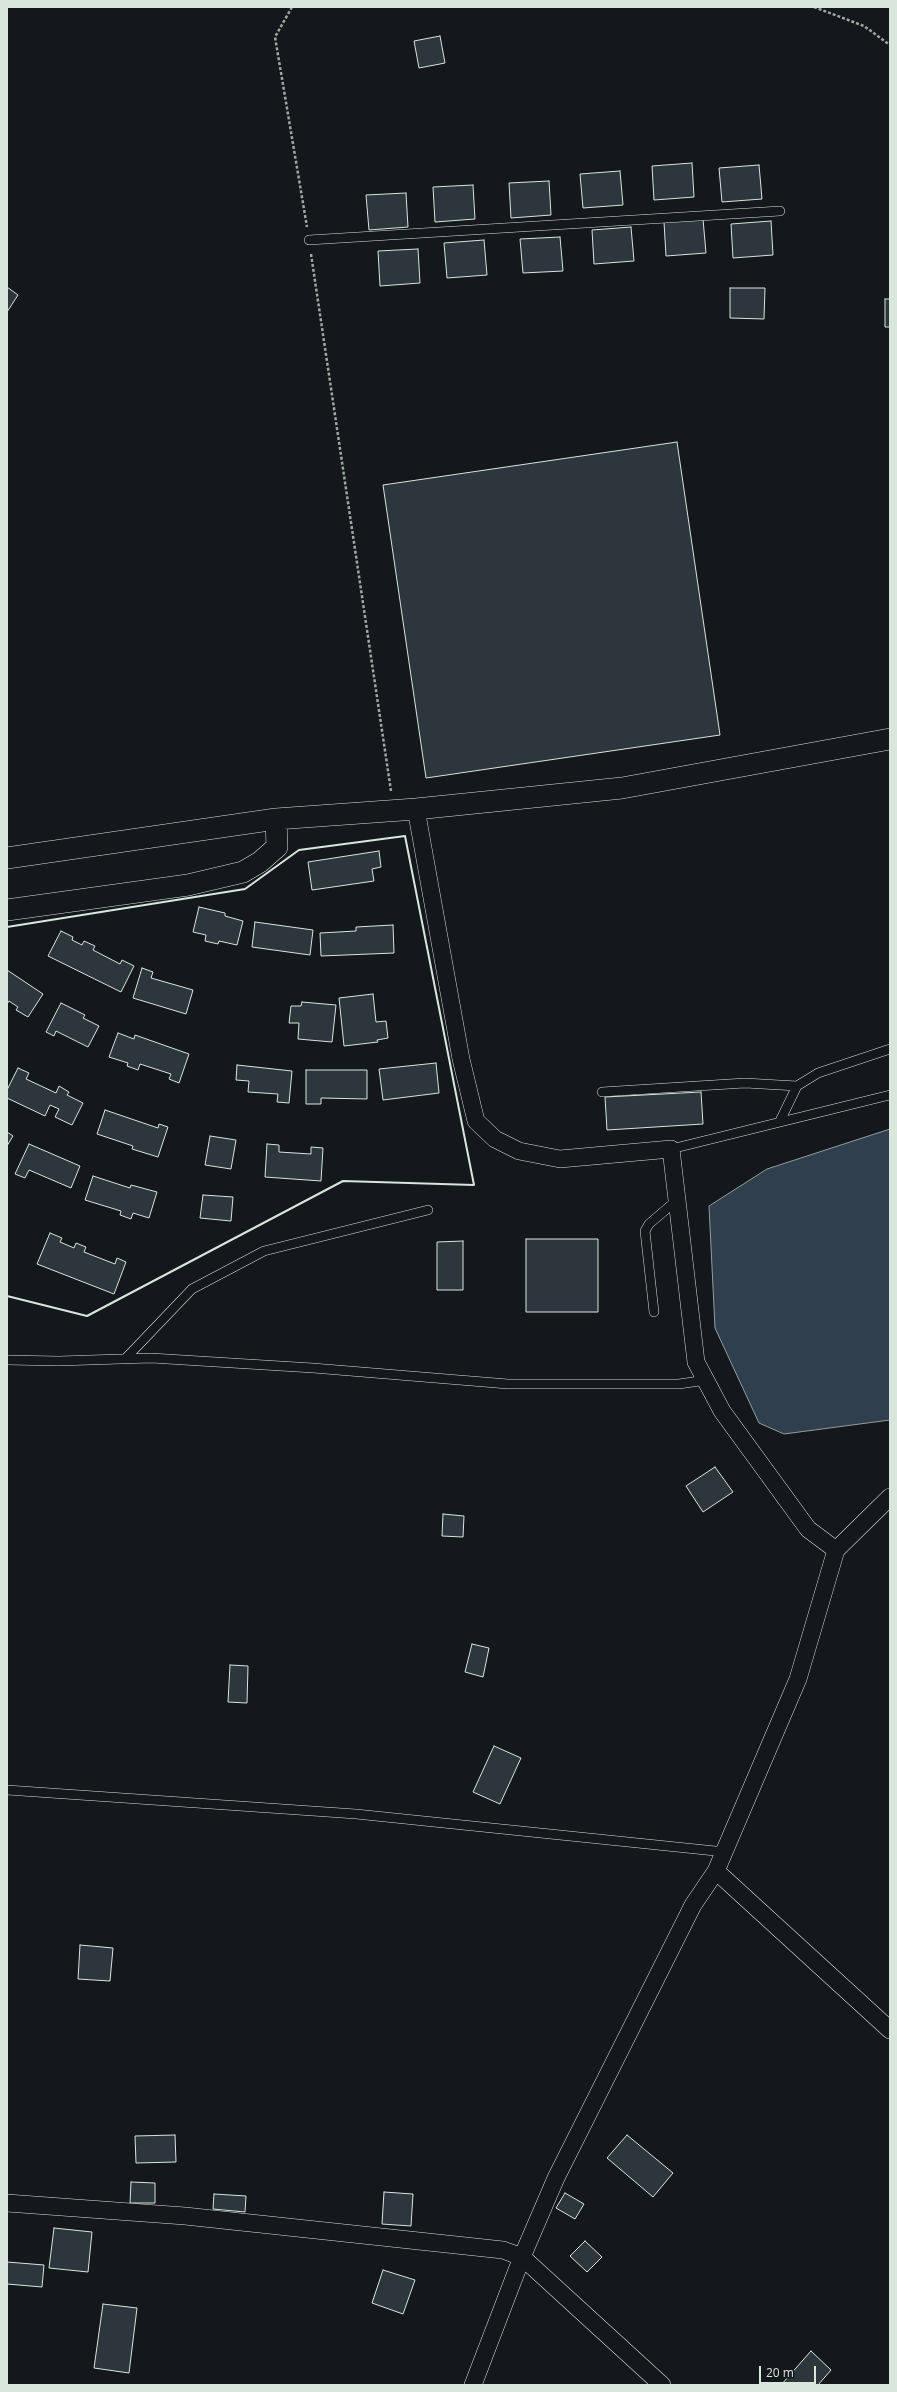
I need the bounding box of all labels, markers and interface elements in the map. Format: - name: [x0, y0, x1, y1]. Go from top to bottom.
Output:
- scale bar: [761, 2358, 818, 2384]
- text: 20 m: [766, 2364, 794, 2381]

